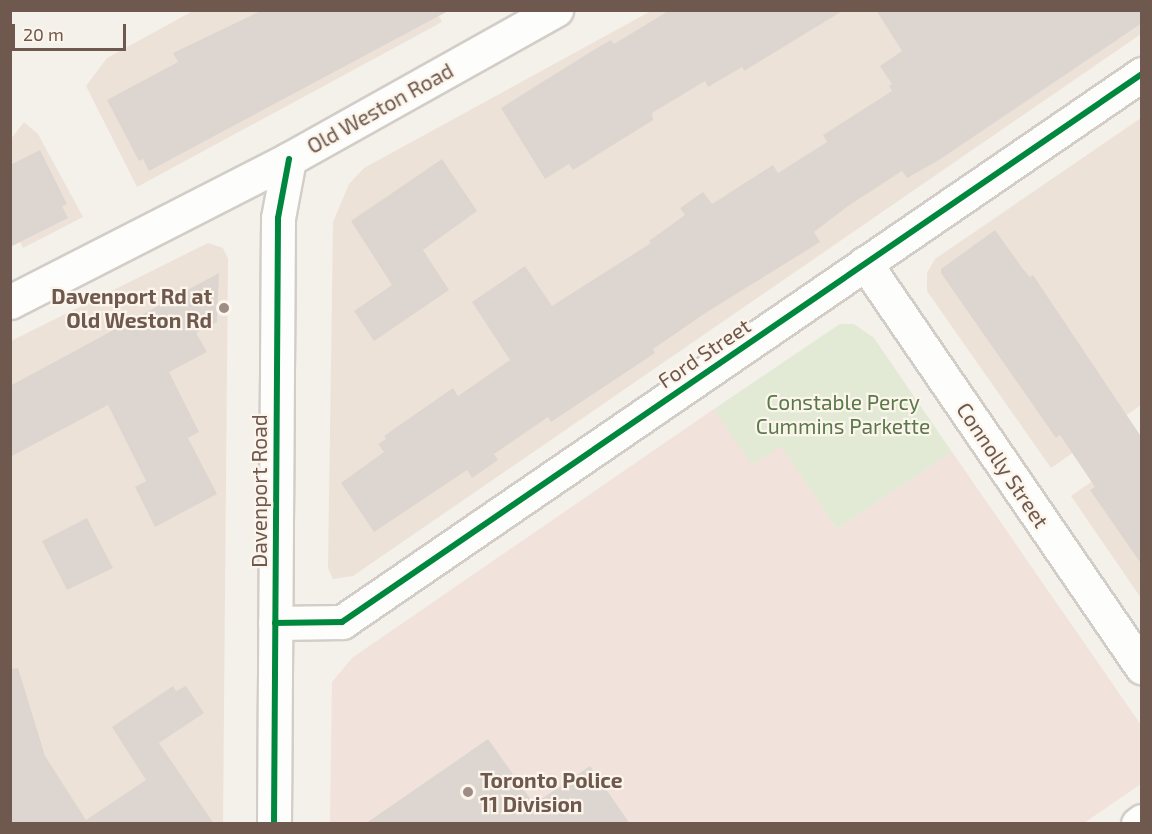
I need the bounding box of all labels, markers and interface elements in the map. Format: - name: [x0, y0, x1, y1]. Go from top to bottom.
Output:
- scale bar: [15, 12, 129, 50]
- text: 20 m: [23, 23, 64, 45]
- street label: Old Weston Road: [302, 57, 458, 159]
- place label: Davenport Rd at Old Weston Rd: [51, 283, 212, 333]
- marker: Davenport Rd at Old Weston Rd: [217, 301, 231, 315]
- street label: Ford Street: [653, 313, 755, 393]
- park label: Constable Percy Cummins Parkette: [756, 389, 930, 439]
- street label: Connolly Street: [952, 397, 1054, 533]
- street label: Davenport Road: [246, 414, 272, 568]
- place label: Toronto Police 11 Division: [480, 767, 623, 817]
- marker: Toronto Police 11 Division: [461, 785, 475, 799]

